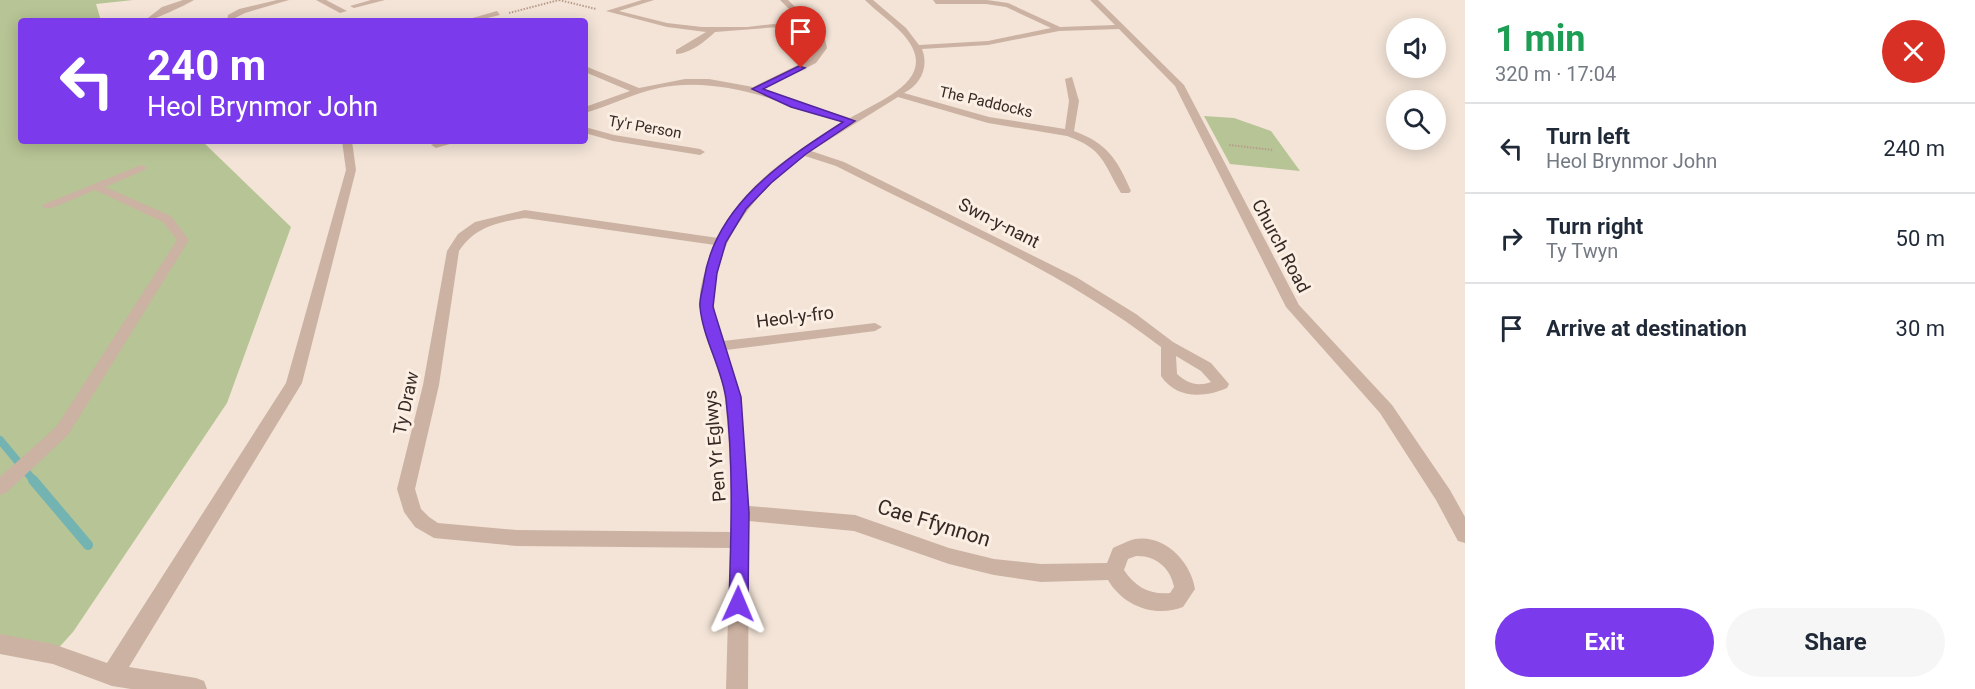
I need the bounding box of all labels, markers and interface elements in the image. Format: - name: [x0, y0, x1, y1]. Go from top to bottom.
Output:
- pin: [775, 6, 826, 68]
- icon: arrive: [784, 15, 817, 48]
- map controls: [1386, 18, 1446, 150]
- button: sound: [1386, 18, 1446, 78]
- text: 1 min: [1495, 18, 1586, 60]
- button: close: [1882, 20, 1945, 83]
- text: 240 m: [147, 41, 266, 90]
- icon: left: [48, 42, 126, 120]
- text: 320 m · 17:04: [1495, 62, 1616, 86]
- street label: The Paddocks: [938, 83, 1034, 121]
- button: search: [1386, 90, 1446, 150]
- text: Heol Brynmor John: [147, 91, 378, 123]
- street label: Ty'r Person: [607, 112, 683, 142]
- text: Turn left: [1546, 124, 1630, 149]
- icon: left: [1495, 132, 1528, 165]
- text: 240 m: [1883, 136, 1945, 161]
- text: Heol Brynmor John: [1546, 149, 1717, 173]
- street label: Swn-y-nant: [955, 193, 1043, 252]
- street label: Church Road: [1248, 196, 1315, 296]
- text: Turn right: [1546, 214, 1643, 239]
- icon: right: [1495, 222, 1528, 255]
- text: 50 m: [1896, 226, 1945, 251]
- text: Ty Twyn: [1546, 239, 1618, 263]
- street label: Heol-y-fro: [755, 301, 835, 332]
- icon: arrive: [1495, 312, 1528, 345]
- text: Arrive at destination: [1546, 316, 1747, 341]
- text: 30 m: [1896, 316, 1945, 341]
- street label: Ty Draw: [389, 369, 423, 436]
- street label: Pen Yr Eglwys: [699, 389, 730, 503]
- street label: Cae Ffynnon: [875, 494, 993, 552]
- position arrow: [706, 572, 770, 636]
- button: Exit: [1495, 608, 1714, 677]
- button: Share: [1726, 608, 1945, 677]

